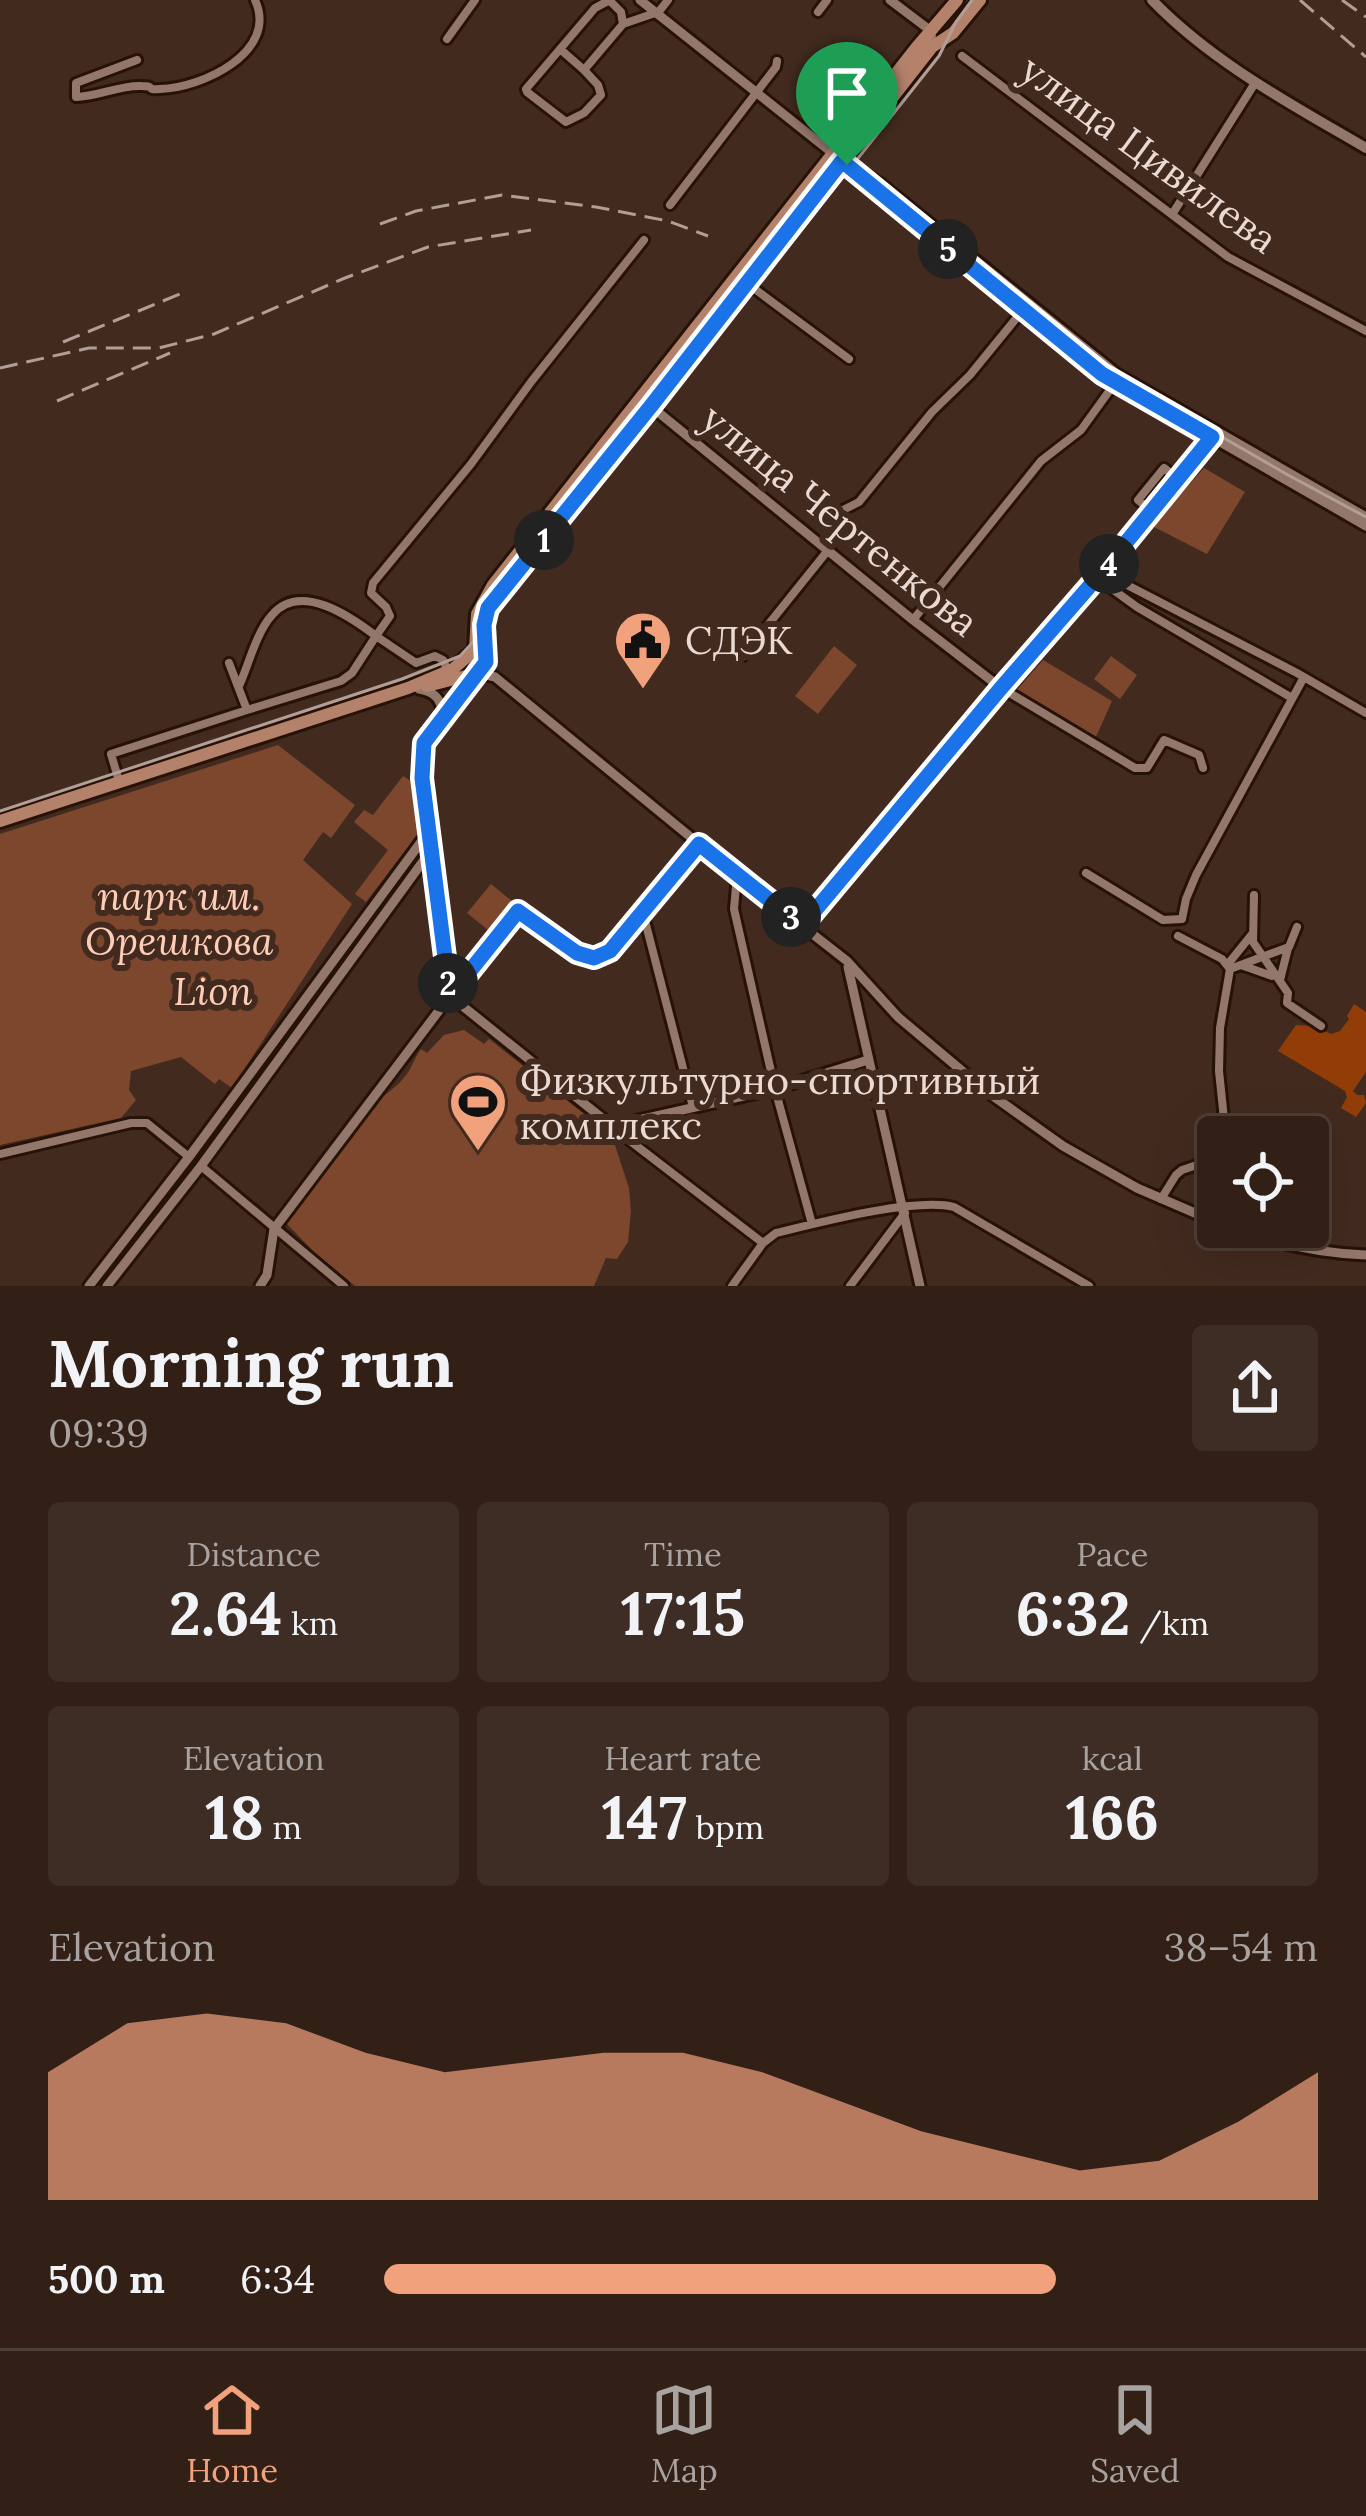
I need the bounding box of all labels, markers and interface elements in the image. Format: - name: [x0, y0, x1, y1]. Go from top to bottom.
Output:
- pin: [796, 42, 898, 165]
- street label: улица Цивилева: [1011, 44, 1287, 264]
- icon: arrive: [814, 60, 880, 126]
- pin: 5: [918, 219, 978, 279]
- text: 5: [939, 228, 957, 270]
- street label: улица Чертенкова: [691, 393, 989, 647]
- pin: 1: [514, 510, 574, 570]
- text: 1: [537, 519, 551, 561]
- pin: 4: [1079, 534, 1139, 594]
- text: 4: [1100, 543, 1118, 585]
- public building icon: СДЭК: [612, 609, 674, 691]
- place label: СДЭК: [685, 615, 793, 665]
- park label: парк им. Орешкова: [85, 871, 274, 966]
- pin: 3: [761, 887, 821, 947]
- text: 3: [782, 896, 800, 938]
- pin: 2: [418, 953, 478, 1013]
- text: 2: [439, 962, 457, 1004]
- park label: Lion: [173, 966, 253, 1016]
- place label: Физкультурно-спортивный комплекс: [520, 1055, 1041, 1150]
- sports icon: Физкультурно-спортивный комплекс: [447, 1071, 509, 1153]
- map controls: [1197, 1116, 1329, 1248]
- button: locate: [1197, 1116, 1329, 1248]
- text: Morning run: [48, 1321, 454, 1405]
- button: share: [1192, 1325, 1318, 1451]
- text: 09:39: [48, 1408, 149, 1458]
- text: Distance: [187, 1533, 321, 1575]
- text: Time: [644, 1533, 722, 1575]
- text: Pace: [1076, 1533, 1148, 1575]
- text: 2.64: [169, 1575, 282, 1651]
- text: 17:15: [621, 1575, 745, 1651]
- text: 6:32: [1015, 1575, 1131, 1651]
- text: km: [282, 1602, 338, 1644]
- text: /km: [1131, 1602, 1209, 1644]
- text: Elevation: [183, 1737, 325, 1779]
- text: Heart rate: [604, 1737, 762, 1779]
- text: kcal: [1082, 1737, 1143, 1779]
- text: 18: [205, 1779, 264, 1855]
- text: 147: [602, 1779, 687, 1855]
- text: 166: [1066, 1779, 1159, 1855]
- text: m: [264, 1806, 302, 1848]
- text: bpm: [687, 1806, 764, 1848]
- text: Elevation: [48, 1922, 216, 1972]
- text: 38–54 m: [1164, 1922, 1318, 1972]
- text: 500 m: [48, 2254, 165, 2304]
- text: 6:34: [240, 2254, 315, 2304]
- tab: Home: [186, 2377, 278, 2491]
- tab: Map: [651, 2377, 718, 2491]
- tab: Saved: [1090, 2377, 1180, 2491]

